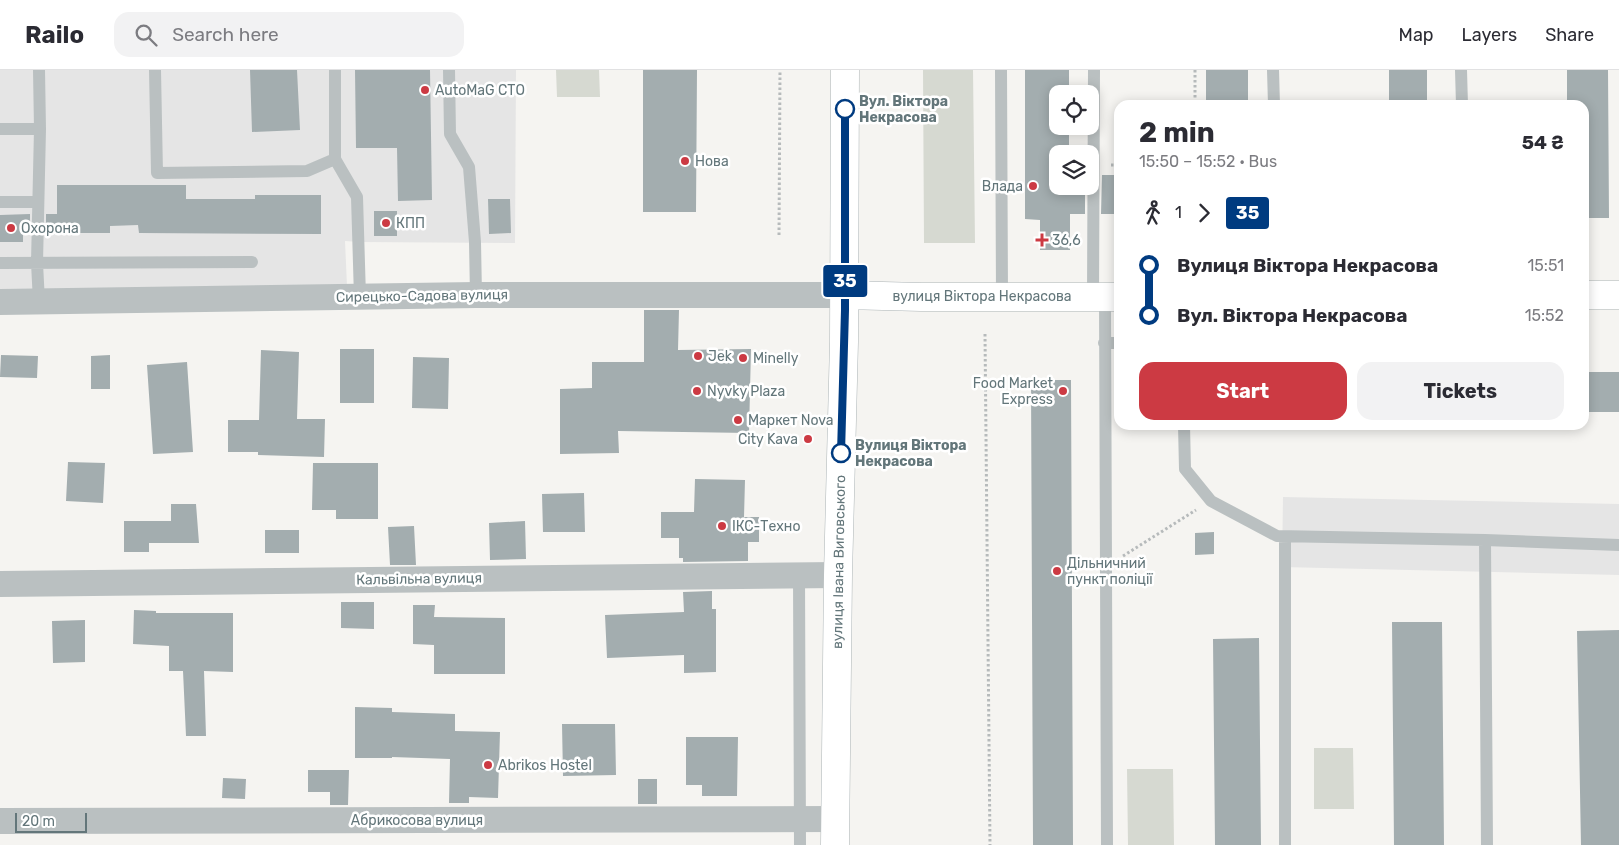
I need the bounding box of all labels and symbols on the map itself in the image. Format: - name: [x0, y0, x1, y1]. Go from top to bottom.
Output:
- place label: AutoMaG СТО: [435, 82, 525, 99]
- marker: AutoMaG СТО: [419, 84, 431, 96]
- place label: Вул. Віктора Некрасова: [859, 93, 948, 126]
- marker: Вул. Віктора Некрасова: [835, 99, 855, 119]
- place label: Нова: [695, 153, 729, 170]
- marker: Нова: [679, 155, 691, 167]
- place label: Влада: [982, 178, 1023, 195]
- marker: Влада: [1027, 180, 1039, 192]
- place label: КПП: [396, 215, 425, 232]
- marker: КПП: [380, 217, 392, 229]
- place label: Охорона: [21, 220, 79, 237]
- marker: Охорона: [5, 222, 17, 234]
- place label: 36,6: [1052, 232, 1081, 249]
- marker: 36,6: [1036, 234, 1048, 246]
- line badge: 35: [822, 265, 868, 297]
- street label: Сирецько-Садова вулиця: [336, 286, 508, 306]
- street label: вулиця Віктора Некрасова: [892, 288, 1072, 305]
- place label: Jek: [708, 348, 733, 365]
- marker: Jek: [692, 350, 704, 362]
- place label: Minelly: [753, 350, 799, 367]
- marker: Minelly: [737, 352, 749, 364]
- place label: Food Market Express: [973, 375, 1054, 408]
- place label: Nyvky Plaza: [707, 383, 785, 400]
- marker: Nyvky Plaza: [691, 385, 703, 397]
- marker: Food Market Express: [1057, 385, 1069, 397]
- place label: Маркет Nova: [748, 412, 834, 429]
- marker: Маркет Nova: [732, 414, 744, 426]
- place label: City Kava: [738, 431, 798, 448]
- marker: City Kava: [802, 433, 814, 445]
- place label: Вулиця Віктора Некрасова: [855, 437, 967, 470]
- marker: Вулиця Віктора Некрасова: [831, 443, 851, 463]
- street label: вулиця Івана Виговського: [829, 475, 849, 649]
- place label: ІКС-Техно: [732, 518, 800, 535]
- marker: ІКС-Техно: [716, 520, 728, 532]
- place label: Дільничний пункт поліції: [1067, 555, 1153, 588]
- marker: Дільничний пункт поліції: [1051, 565, 1063, 577]
- street label: Кальвільна вулиця: [356, 569, 482, 589]
- place label: Abrikos Hostel: [498, 757, 592, 774]
- marker: Abrikos Hostel: [482, 759, 494, 771]
- scale bar: [15, 810, 88, 833]
- street label: Абрикосова вулиця: [351, 812, 483, 829]

